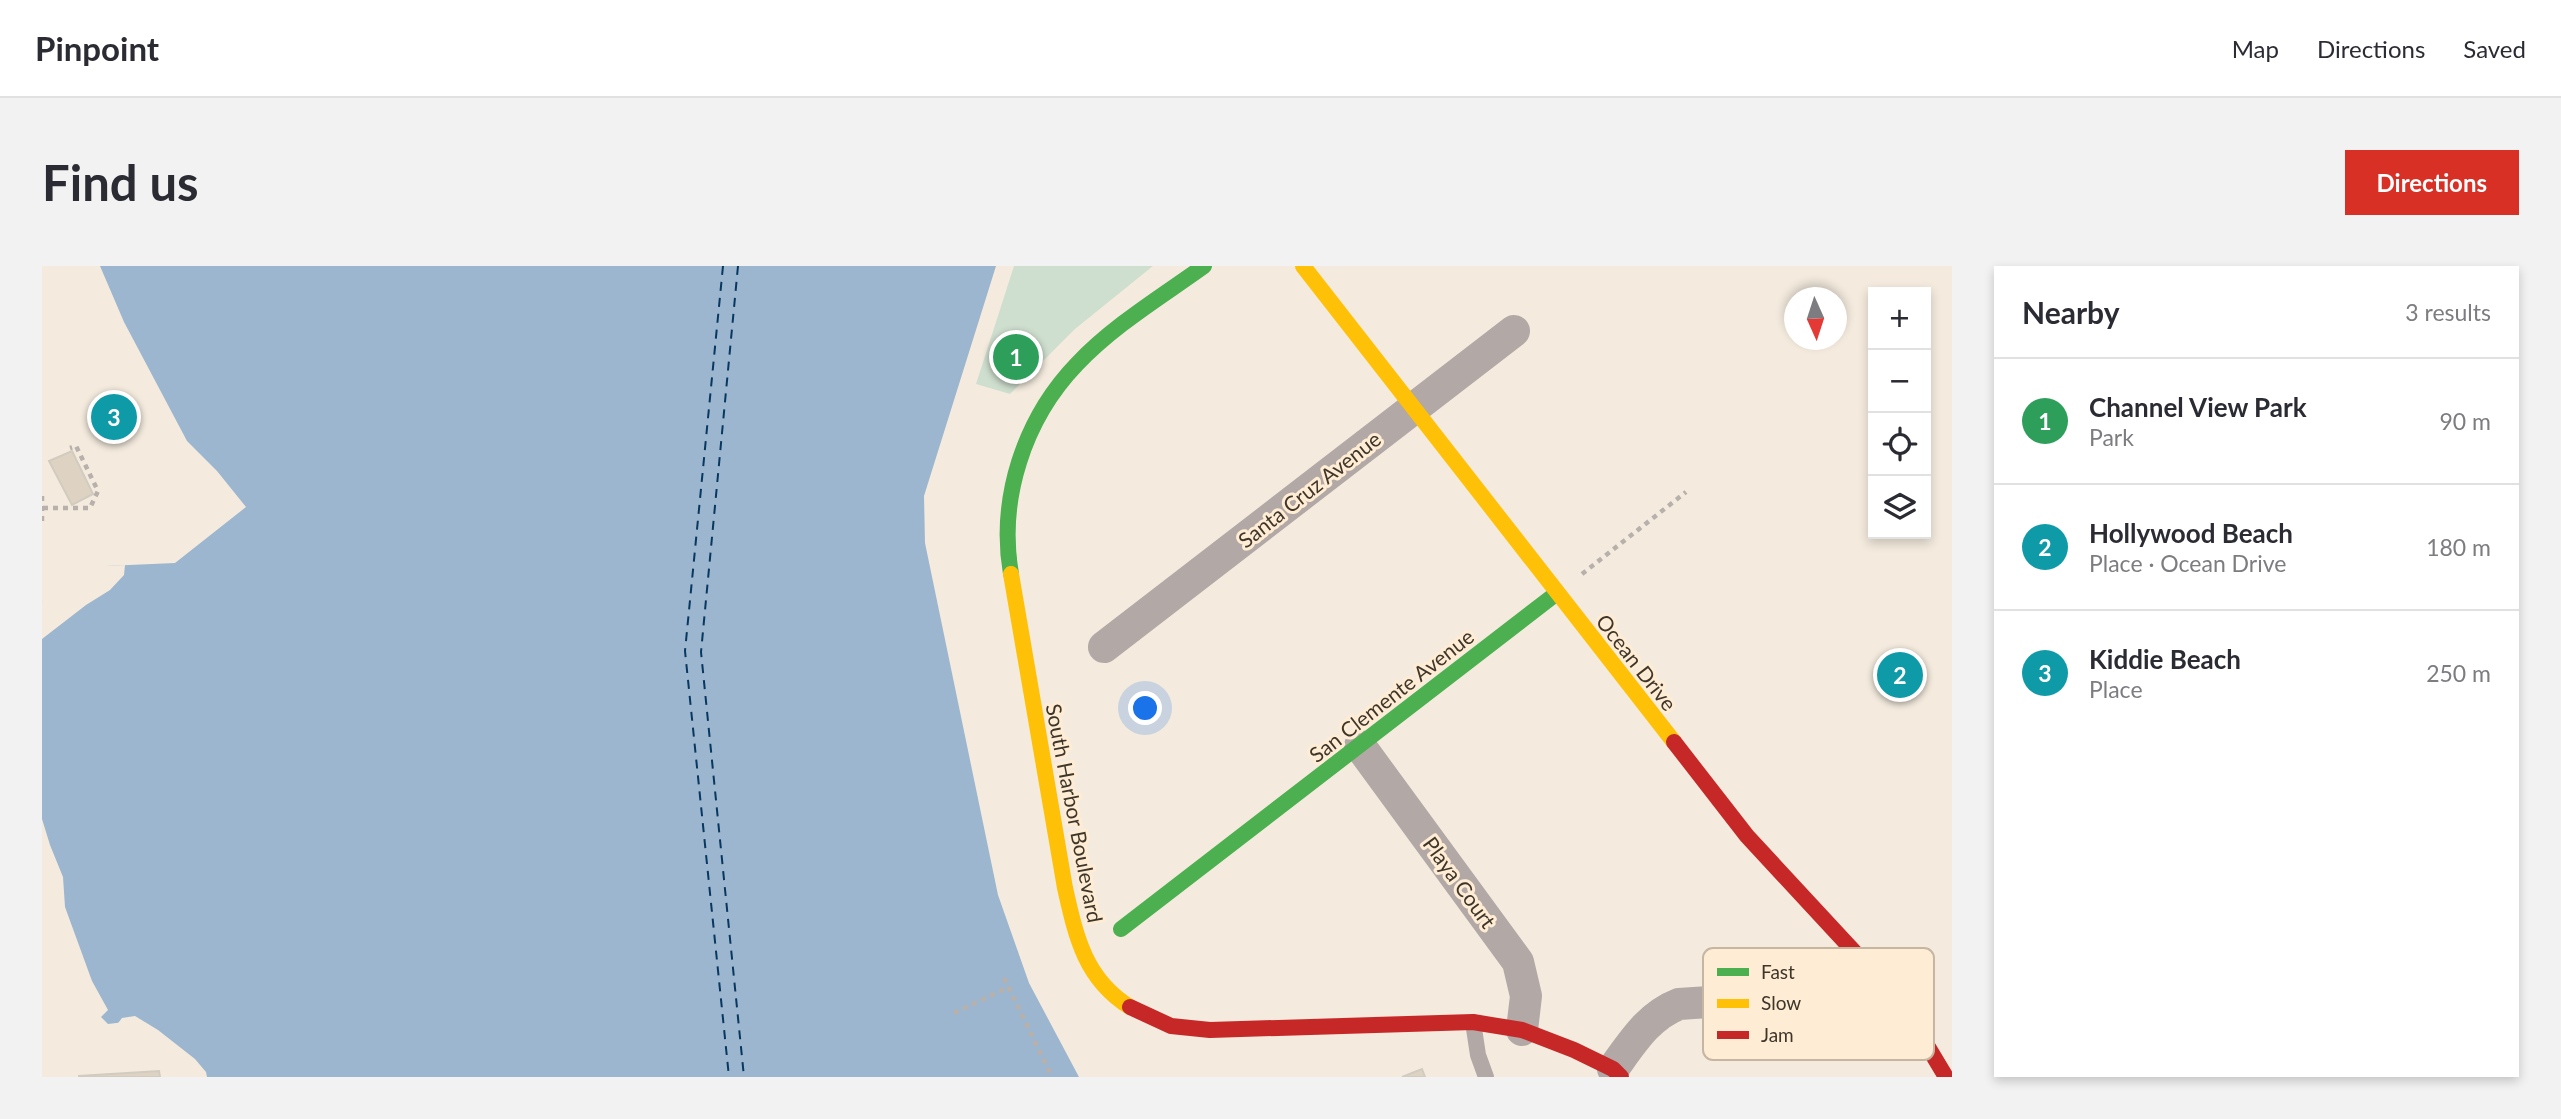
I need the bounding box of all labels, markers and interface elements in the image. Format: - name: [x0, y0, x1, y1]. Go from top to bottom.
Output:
- text: Pinpoint: [35, 28, 159, 68]
- text: Map: [2232, 34, 2279, 63]
- text: Directions: [2317, 34, 2425, 63]
- text: Saved: [2463, 34, 2526, 63]
- button: Directions: [2345, 150, 2519, 215]
- text: Find us: [42, 153, 199, 211]
- north arrow: [1784, 287, 1847, 350]
- map controls: [1868, 287, 1931, 539]
- button: +: [1868, 287, 1931, 350]
- text: Nearby: [2022, 294, 2120, 330]
- text: 3 results: [2405, 298, 2491, 326]
- pin: 1: [993, 331, 1039, 383]
- button: −: [1868, 350, 1931, 413]
- pin: 3: [91, 391, 137, 443]
- text: Channel View Park: [2089, 391, 2307, 423]
- text: 1: [2038, 407, 2052, 435]
- text: 90 m: [2440, 407, 2491, 435]
- button: locate: [1868, 413, 1931, 476]
- text: Park: [2089, 423, 2134, 451]
- street label: Santa Cruz Avenue: [1233, 426, 1385, 552]
- button: layers: [1868, 476, 1931, 539]
- text: Hollywood Beach: [2089, 517, 2293, 549]
- text: 2: [2038, 533, 2052, 561]
- text: 180 m: [2426, 533, 2491, 561]
- text: Place · Ocean Drive: [2089, 549, 2286, 577]
- street label: Ocean Drive: [1592, 609, 1682, 715]
- street label: San Clemente Avenue: [1304, 623, 1478, 767]
- text: Kiddie Beach: [2089, 643, 2241, 675]
- pin: 2: [1877, 649, 1923, 701]
- text: 3: [2038, 659, 2052, 687]
- text: 250 m: [2426, 659, 2491, 687]
- text: Place: [2089, 675, 2143, 703]
- your location: [1128, 691, 1162, 725]
- street label: South Harbor Boulevard: [1042, 701, 1108, 925]
- street label: Playa Court: [1419, 831, 1502, 933]
- legend: [1703, 948, 1934, 1060]
- text: Fast: [1761, 960, 1795, 983]
- text: Slow: [1761, 991, 1801, 1014]
- text: Jam: [1761, 1023, 1794, 1046]

